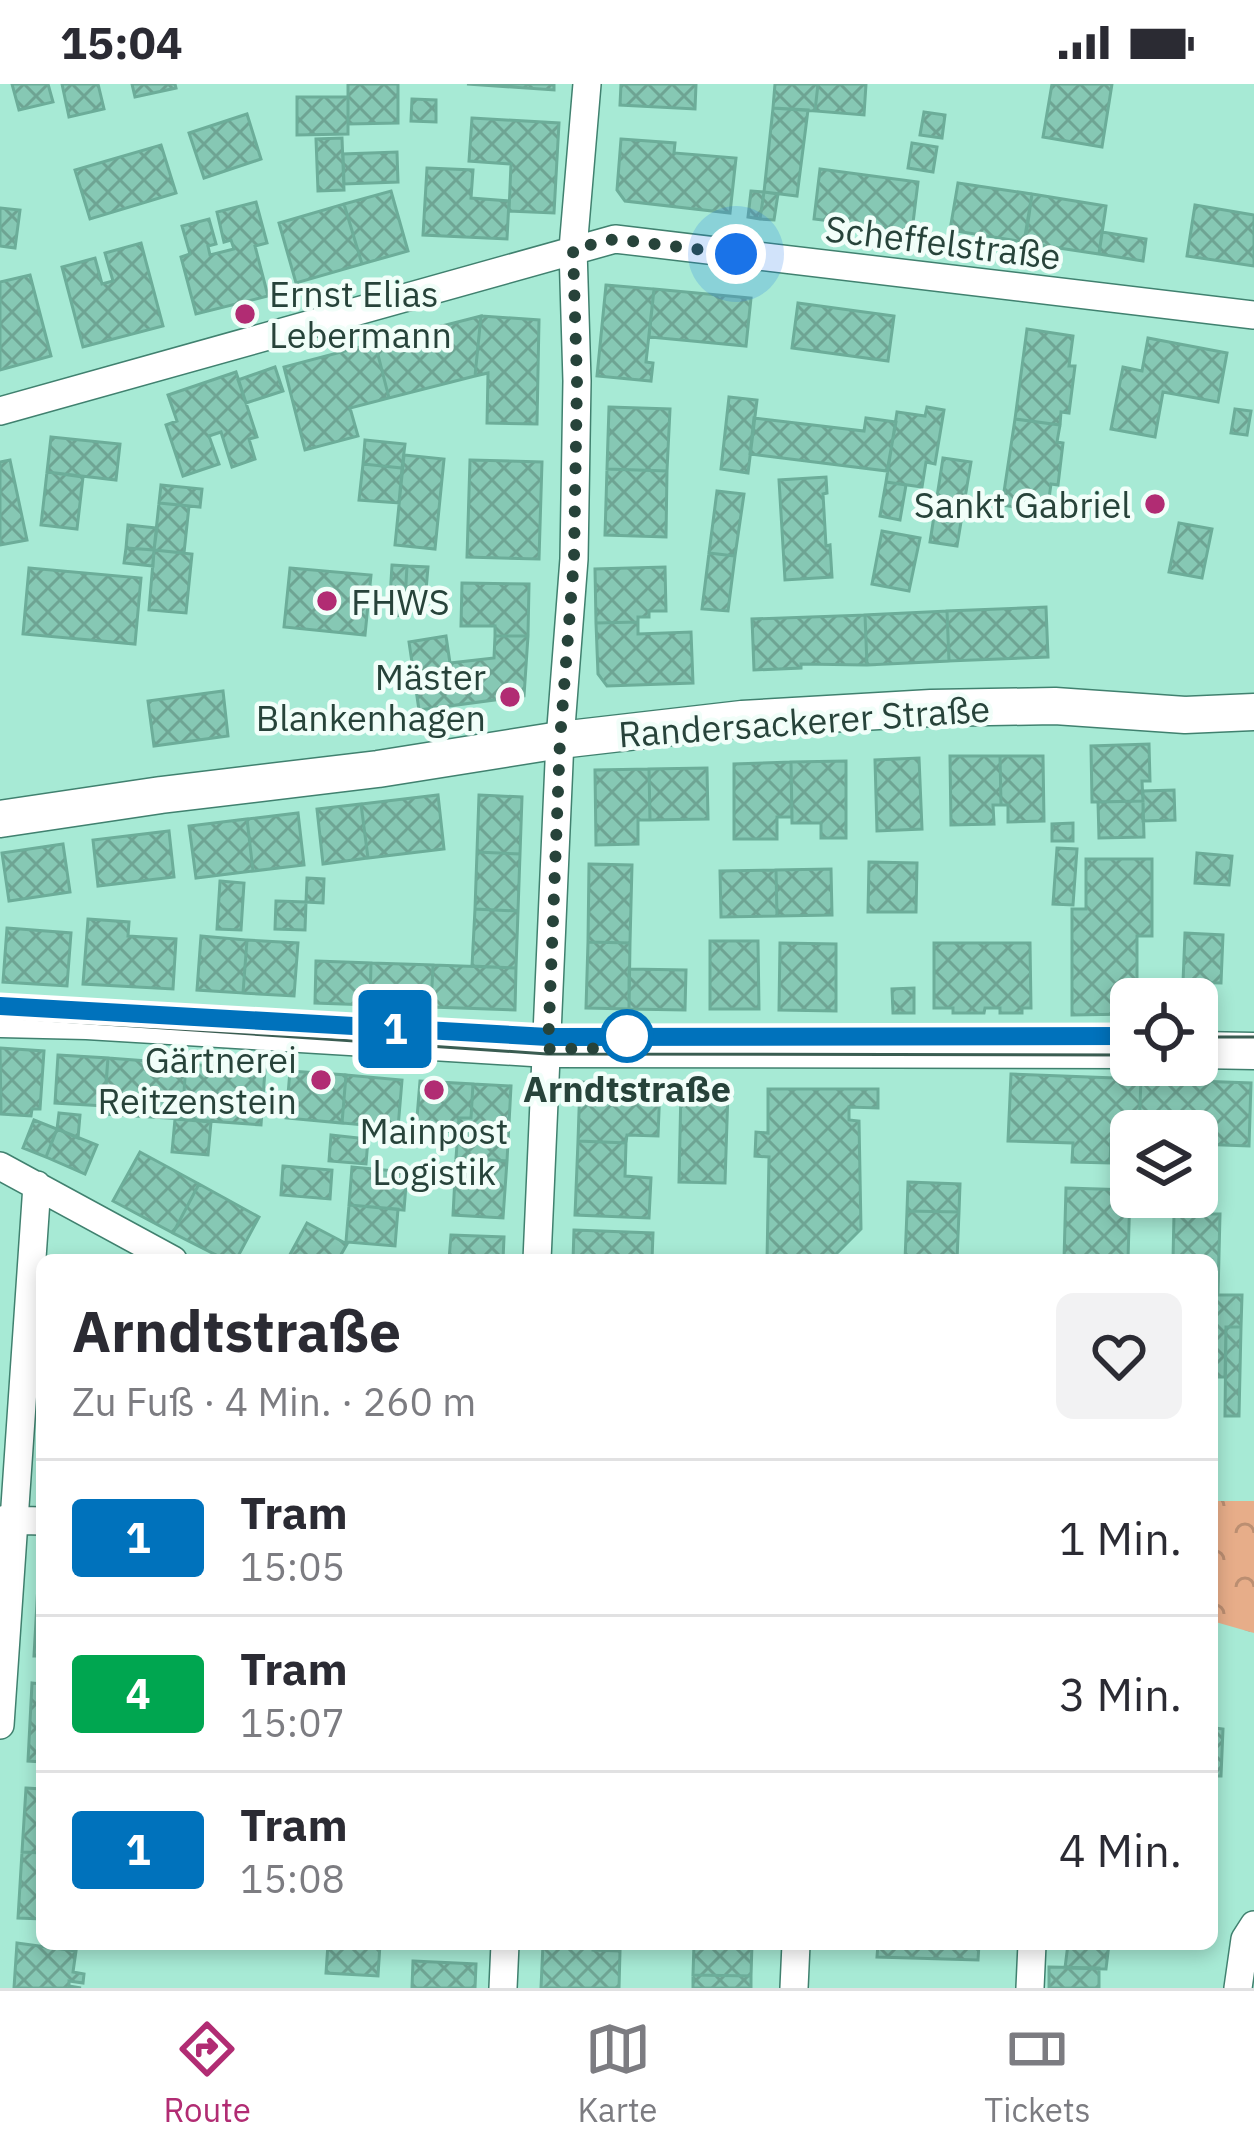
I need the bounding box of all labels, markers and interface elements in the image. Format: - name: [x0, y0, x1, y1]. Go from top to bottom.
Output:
- text: 15:04: [60, 13, 183, 71]
- street label: Scheffelstraße: [823, 204, 1063, 280]
- your location: [706, 224, 766, 284]
- place label: Ernst Elias Lebermann: [269, 270, 452, 358]
- marker: Ernst Elias Lebermann: [232, 301, 258, 327]
- place label: Sankt Gabriel: [914, 481, 1131, 528]
- marker: Sankt Gabriel: [1142, 491, 1168, 517]
- place label: FHWS: [351, 578, 450, 625]
- marker: FHWS: [314, 588, 340, 614]
- place label: Mäster Blankenhagen: [256, 653, 486, 741]
- marker: Mäster Blankenhagen: [497, 684, 523, 710]
- street label: Randersackerer Straße: [617, 685, 991, 757]
- map controls: [1110, 978, 1218, 1218]
- button: locate: [1110, 978, 1218, 1086]
- line badge: 1: [356, 990, 434, 1068]
- text: 1: [382, 1001, 408, 1056]
- marker: Arndtstraße: [602, 1011, 652, 1061]
- place label: Gärtnerei Reitzenstein: [98, 1036, 297, 1124]
- place label: Arndtstraße: [523, 1065, 731, 1112]
- marker: Gärtnerei Reitzenstein: [308, 1067, 334, 1093]
- marker: Mainpost Logistik: [421, 1077, 447, 1103]
- place label: Mainpost Logistik: [360, 1107, 508, 1195]
- button: layers: [1110, 1110, 1218, 1218]
- button: heart: [1056, 1293, 1182, 1419]
- text: Arndtstraße: [72, 1294, 401, 1368]
- text: Zu Fuß · 4 Min. · 260 m: [72, 1376, 476, 1427]
- text: Tram: [240, 1483, 348, 1541]
- text: 1 Min.: [1059, 1509, 1182, 1567]
- text: 1: [125, 1510, 151, 1565]
- text: 15:05: [240, 1541, 345, 1592]
- text: Tram: [240, 1639, 348, 1697]
- text: 3 Min.: [1059, 1665, 1182, 1723]
- text: 4: [125, 1666, 151, 1721]
- text: 15:07: [240, 1697, 345, 1748]
- text: Tram: [240, 1795, 348, 1853]
- text: 4 Min.: [1059, 1821, 1182, 1879]
- text: 1: [125, 1822, 151, 1877]
- text: 15:08: [240, 1853, 345, 1904]
- tab: Route: [163, 2016, 251, 2131]
- tab: Karte: [578, 2016, 657, 2131]
- tab: Tickets: [984, 2016, 1091, 2131]

